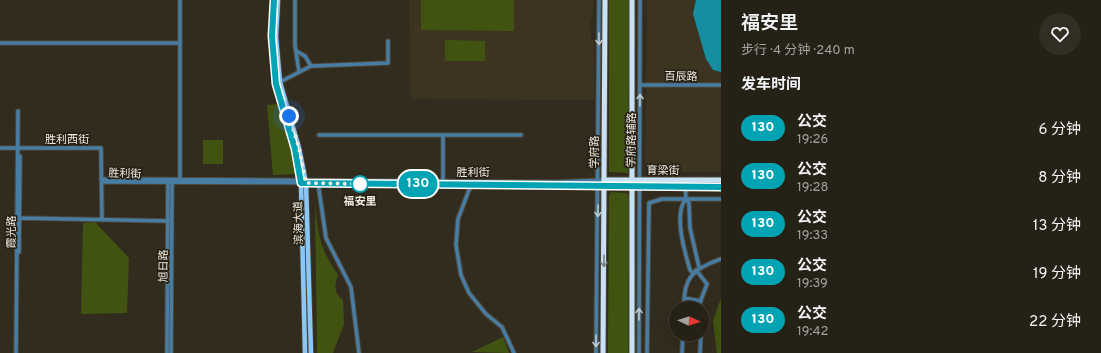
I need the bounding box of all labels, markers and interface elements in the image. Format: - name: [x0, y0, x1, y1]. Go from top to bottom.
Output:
- text: 福安里: [741, 12, 798, 36]
- button: heart: [1039, 13, 1081, 55]
- one-way arrow: [595, 32, 603, 45]
- text: 步行 · 4 分钟 · 240 m: [741, 43, 855, 59]
- street label: 百辰路: [664, 70, 698, 84]
- text: 发车时间: [741, 76, 801, 95]
- one-way arrow: [637, 94, 644, 107]
- your location: [279, 106, 299, 126]
- street label: 学府路辅路: [625, 112, 639, 168]
- text: 公交: [797, 113, 827, 132]
- text: 130: [752, 119, 774, 136]
- text: 6 分钟: [1039, 121, 1081, 140]
- text: 19:26: [797, 132, 828, 148]
- street label: 胜利西街: [45, 133, 89, 147]
- street label: 学府路: [588, 136, 602, 169]
- text: 公交: [797, 161, 827, 180]
- street label: 育梁街: [646, 164, 680, 178]
- street label: 胜利街: [108, 166, 142, 182]
- street label: 胜利街: [457, 166, 490, 180]
- text: 130: [752, 167, 774, 184]
- text: 8 分钟: [1038, 169, 1081, 188]
- line badge: 130: [395, 171, 441, 197]
- marker: 福安里: [351, 175, 369, 193]
- text: 130: [407, 175, 429, 192]
- text: 19:28: [797, 180, 828, 196]
- place label: 福安里: [344, 195, 377, 209]
- street label: 滨海大道: [292, 201, 306, 245]
- one-way arrow: [594, 204, 602, 217]
- text: 公交: [797, 209, 827, 228]
- street label: 霞光路: [5, 215, 19, 249]
- text: 130: [752, 215, 774, 232]
- text: 13 分钟: [1033, 217, 1081, 236]
- text: 19:33: [797, 228, 828, 244]
- street label: 旭日路: [157, 249, 171, 283]
- one-way arrow: [600, 254, 608, 267]
- text: 公交: [797, 257, 827, 276]
- text: 130: [752, 263, 774, 280]
- text: 19 分钟: [1033, 265, 1081, 284]
- text: 19:39: [797, 276, 828, 292]
- north arrow: [669, 301, 709, 341]
- map controls: [669, 301, 709, 341]
- text: 公交: [797, 305, 827, 324]
- one-way arrow: [635, 308, 643, 321]
- text: 130: [752, 311, 774, 328]
- text: 22 分钟: [1029, 313, 1081, 332]
- text: 19:42: [797, 324, 829, 340]
- one-way arrow: [592, 334, 600, 347]

